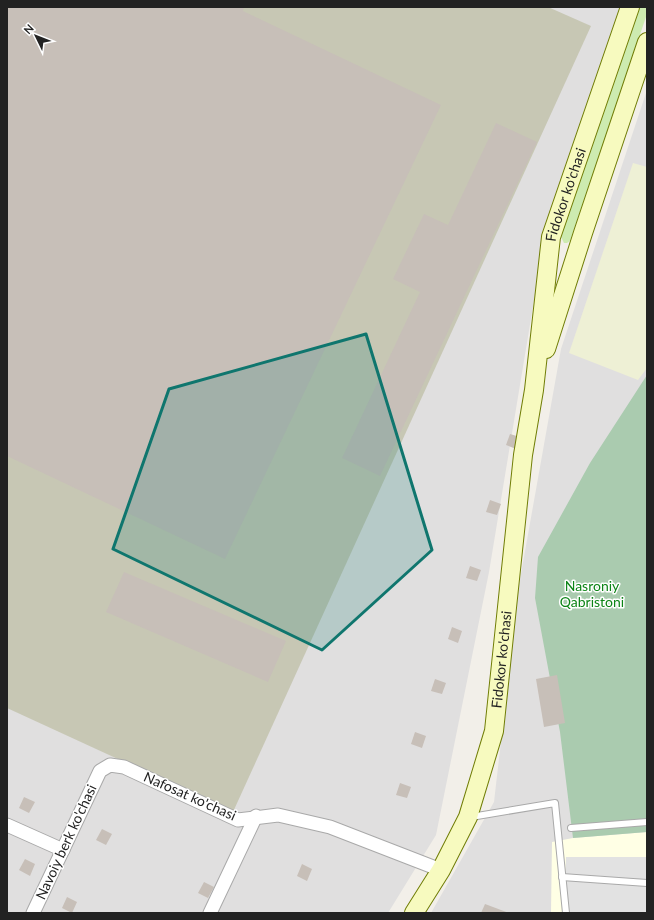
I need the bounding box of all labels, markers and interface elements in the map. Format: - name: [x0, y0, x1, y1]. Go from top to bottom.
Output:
- north arrow: [16, 16, 56, 56]
- text: N: [21, 21, 36, 36]
- street label: Fidokor ko'chasi: [542, 146, 589, 242]
- park label: Nasroniy Qabristoni: [560, 577, 624, 610]
- street label: Fidokor ko'chasi: [487, 610, 515, 709]
- street label: Nafosat ko'chasi: [141, 768, 239, 823]
- street label: Navoiy berk ko'chasi: [31, 782, 100, 902]

